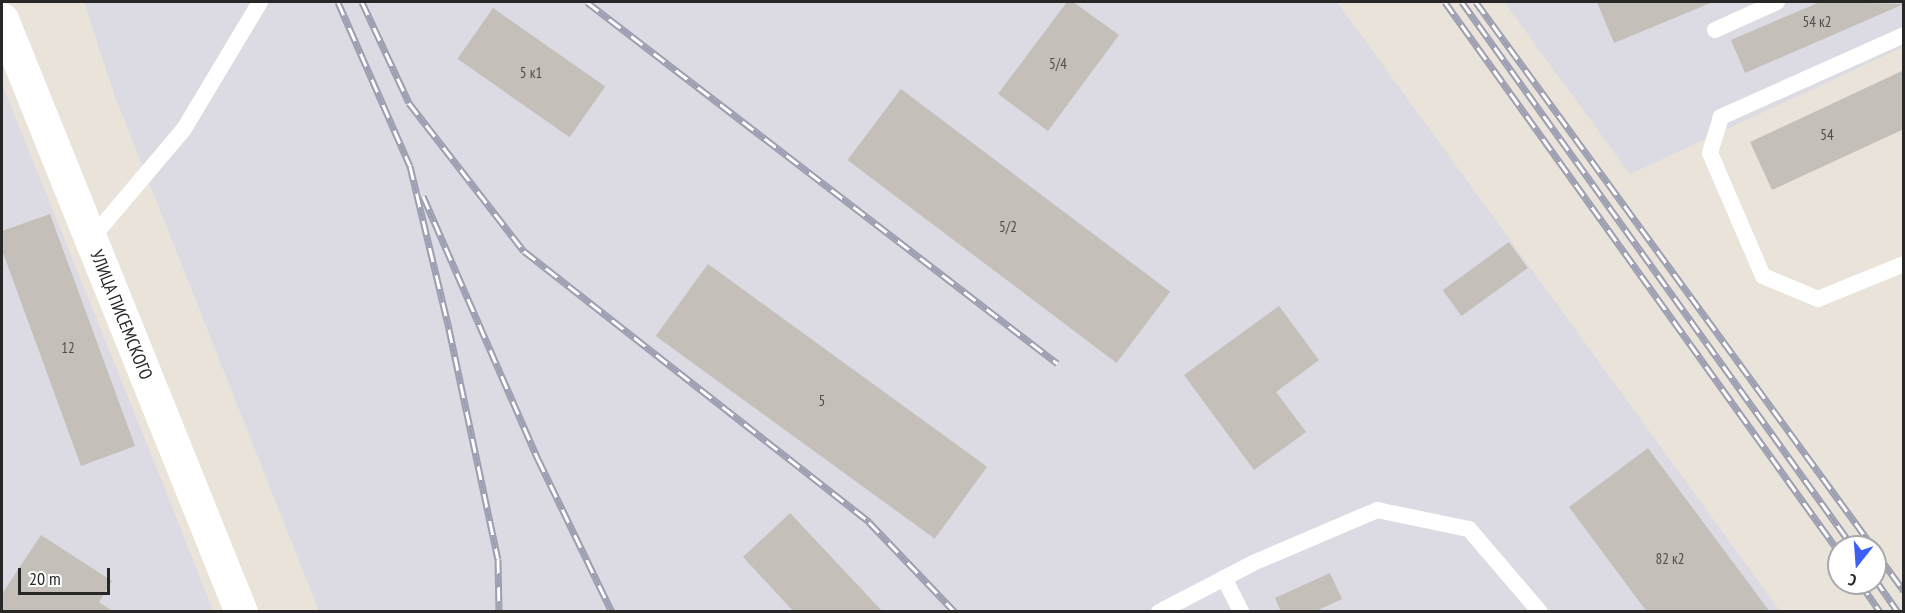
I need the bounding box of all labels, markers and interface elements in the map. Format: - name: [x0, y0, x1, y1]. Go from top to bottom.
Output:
- house number: 54 к2: [1802, 13, 1832, 31]
- house number: 5/4: [1049, 55, 1067, 73]
- house number: 5 к1: [520, 64, 542, 82]
- house number: 54: [1820, 126, 1834, 144]
- house number: 5/2: [999, 218, 1017, 236]
- street label: УЛИЦА ПИСЕМСКОГО: [85, 247, 157, 383]
- house number: 12: [61, 339, 75, 357]
- house number: 5: [819, 392, 825, 410]
- north arrow: [1827, 535, 1887, 595]
- house number: 82 к2: [1655, 550, 1685, 568]
- scale bar: [21, 556, 112, 594]
- text: 20 m: [29, 567, 61, 590]
- text: С: [1846, 570, 1859, 591]

